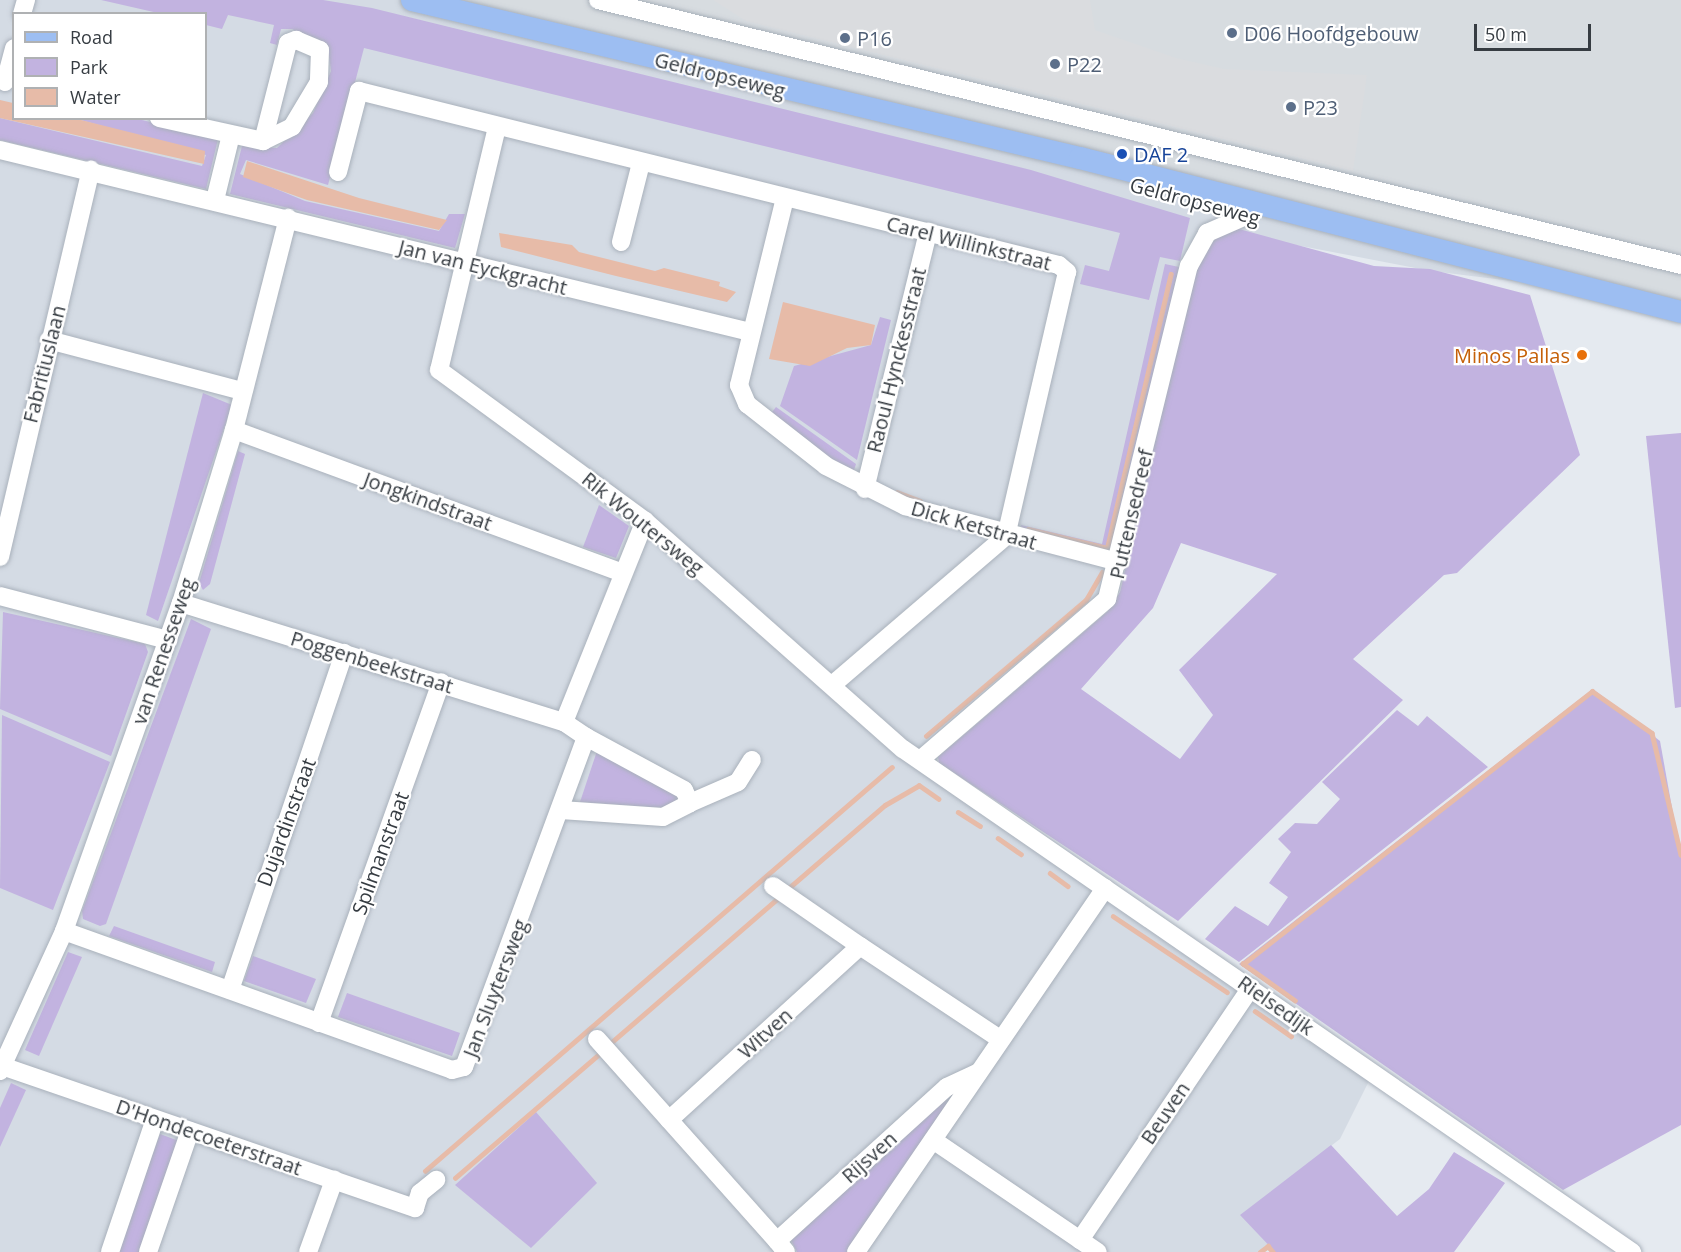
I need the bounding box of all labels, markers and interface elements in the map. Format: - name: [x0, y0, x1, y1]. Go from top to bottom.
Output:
- legend: [12, 12, 207, 120]
- scale bar: [1477, 12, 1594, 50]
- place label: D06 Hoofdgebouw: [1244, 21, 1418, 45]
- text: 50 m: [1485, 22, 1527, 46]
- text: Road: [70, 25, 113, 49]
- place label: P16: [857, 26, 892, 50]
- marker: D06 Hoofdgebouw: [1225, 26, 1239, 40]
- marker: P16: [838, 31, 852, 45]
- street label: Geldropseweg: [652, 47, 788, 103]
- place label: P22: [1067, 52, 1102, 76]
- text: Park: [70, 55, 108, 79]
- marker: P22: [1048, 57, 1062, 71]
- text: Water: [70, 85, 121, 109]
- place label: P23: [1303, 95, 1338, 119]
- marker: P23: [1284, 100, 1298, 114]
- place label: DAF 2: [1134, 142, 1188, 166]
- marker: DAF 2: [1115, 147, 1129, 161]
- street label: Geldropseweg: [1127, 172, 1263, 230]
- street label: Carel Willinkstraat: [884, 211, 1054, 275]
- street label: Jan van Eyckgracht: [396, 234, 570, 300]
- street label: Raoul Hynckesstraat: [861, 265, 931, 455]
- street label: Fabritiuslaan: [18, 303, 70, 425]
- place label: Minos Pallas: [1454, 343, 1570, 367]
- marker: Minos Pallas: [1575, 348, 1589, 362]
- street label: Puttensedreef: [1104, 447, 1158, 581]
- street label: Jongkindstraat: [361, 467, 495, 535]
- street label: Rik Woutersweg: [577, 467, 709, 579]
- street label: Dick Ketstraat: [908, 496, 1040, 554]
- street label: van Renesseweg: [127, 575, 199, 727]
- street label: Poggenbeekstraat: [288, 626, 456, 698]
- street label: Dujardinstraat: [252, 755, 320, 889]
- street label: Spilmanstraat: [347, 788, 413, 918]
- street label: Jan Sluytersweg: [458, 916, 532, 1060]
- street label: Rielsedijk: [1233, 970, 1319, 1040]
- street label: Witven: [733, 1003, 797, 1063]
- street label: Beuven: [1136, 1077, 1194, 1149]
- street label: D'Hondecoeterstraat: [113, 1094, 305, 1180]
- street label: Rijsven: [837, 1126, 901, 1188]

